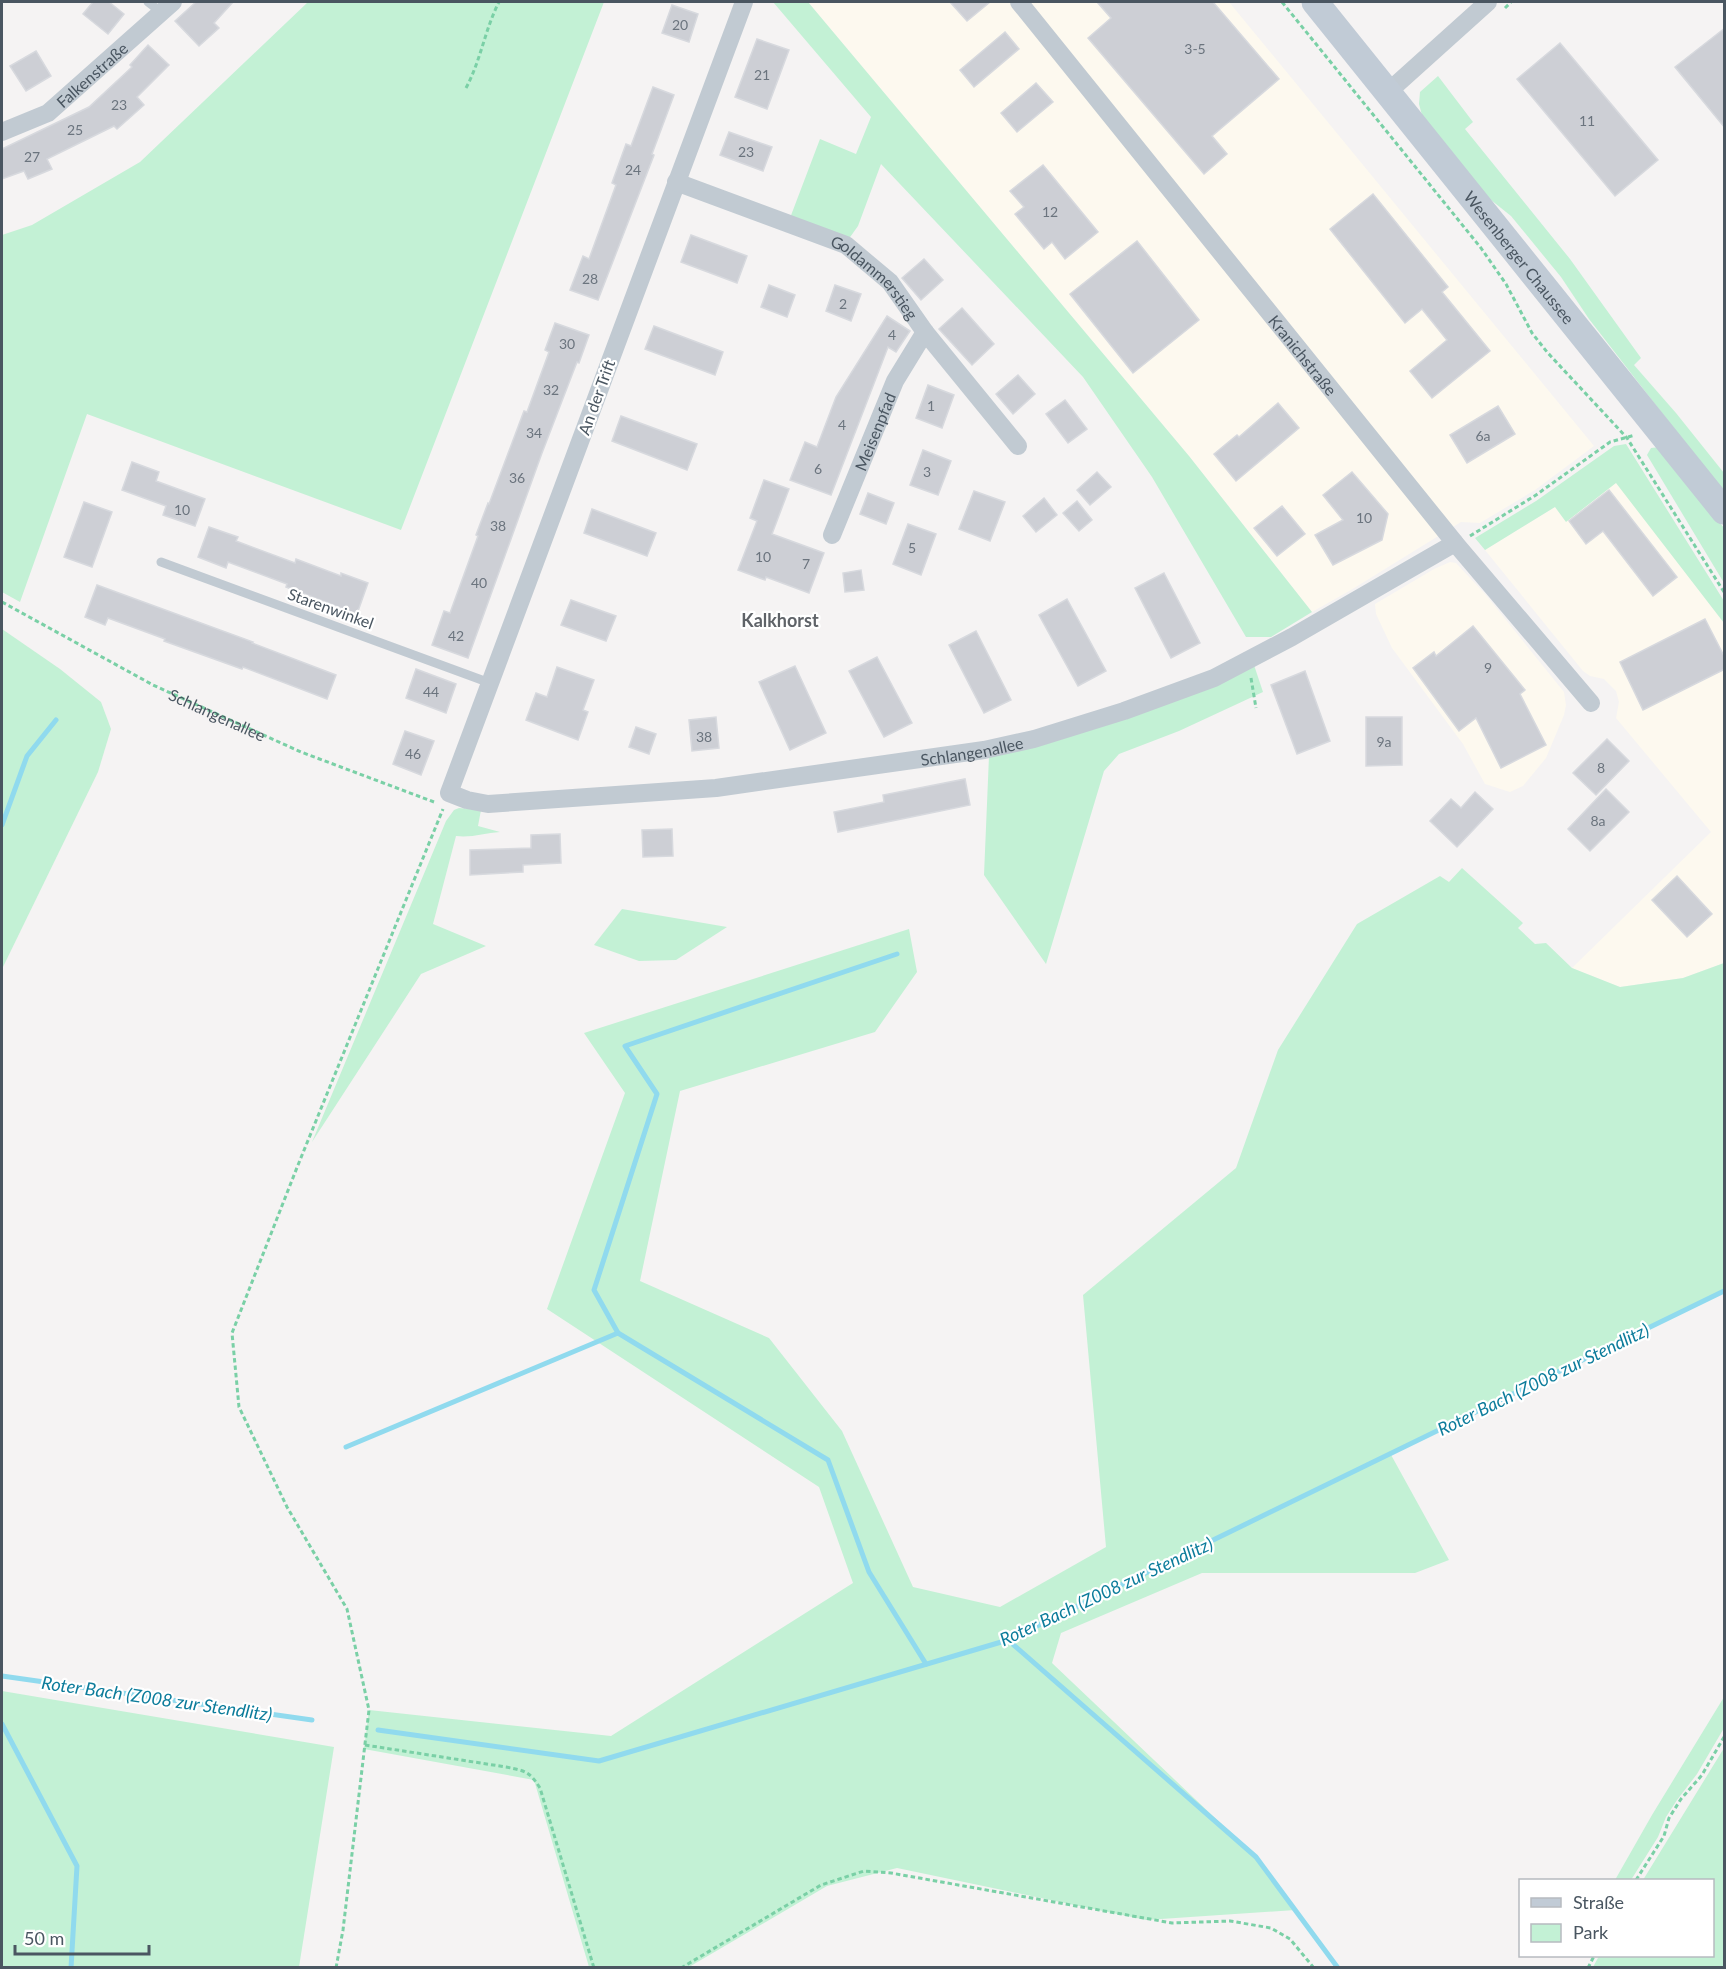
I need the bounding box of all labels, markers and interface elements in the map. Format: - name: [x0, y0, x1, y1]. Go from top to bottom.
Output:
- house number: 20: [672, 16, 688, 33]
- street label: Falkenstraße: [52, 38, 131, 111]
- house number: 3-5: [1184, 40, 1206, 57]
- house number: 21: [754, 66, 770, 83]
- house number: 23: [111, 96, 127, 113]
- house number: 11: [1579, 112, 1595, 129]
- house number: 25: [67, 121, 83, 138]
- house number: 23: [738, 143, 754, 160]
- house number: 27: [24, 148, 40, 165]
- house number: 24: [625, 161, 641, 178]
- street label: Wesenberger Chaussee: [1461, 187, 1579, 327]
- house number: 12: [1042, 203, 1058, 220]
- street label: Goldammerstieg: [829, 231, 922, 323]
- house number: 28: [582, 270, 598, 287]
- house number: 2: [839, 295, 847, 312]
- street label: Kranichstraße: [1265, 311, 1341, 399]
- house number: 4: [888, 326, 896, 343]
- house number: 30: [559, 335, 575, 352]
- street label: An der Trift: [574, 357, 618, 437]
- house number: 32: [543, 381, 559, 398]
- street label: Meisenpfad: [850, 390, 899, 473]
- house number: 1: [927, 397, 935, 414]
- house number: 4: [838, 416, 846, 433]
- house number: 34: [526, 424, 542, 441]
- house number: 6a: [1475, 427, 1491, 444]
- house number: 6: [814, 460, 822, 477]
- house number: 3: [923, 463, 931, 480]
- house number: 36: [509, 469, 525, 486]
- house number: 10: [174, 501, 190, 518]
- house number: 10: [1356, 509, 1372, 526]
- house number: 38: [490, 517, 506, 534]
- house number: 5: [908, 539, 916, 556]
- house number: 10: [755, 548, 771, 565]
- house number: 7: [802, 555, 810, 572]
- house number: 40: [471, 574, 487, 591]
- street label: Starenwinkel: [285, 584, 377, 632]
- district label: Kalkhorst: [741, 609, 819, 631]
- house number: 42: [448, 627, 464, 644]
- house number: 9: [1484, 659, 1492, 676]
- house number: 44: [423, 683, 439, 700]
- street label: Schlangenallee: [166, 684, 269, 744]
- house number: 38: [696, 728, 712, 745]
- street label: Schlangenallee: [919, 732, 1025, 768]
- house number: 9a: [1376, 733, 1392, 750]
- house number: 46: [405, 745, 421, 762]
- house number: 8: [1597, 759, 1605, 776]
- house number: 8a: [1590, 812, 1606, 829]
- water label: Roter Bach (Z008 zur Stendlitz): [1434, 1318, 1652, 1440]
- water label: Roter Bach (Z008 zur Stendlitz): [996, 1532, 1216, 1650]
- water label: Roter Bach (Z008 zur Stendlitz): [40, 1671, 274, 1725]
- legend: [1519, 1879, 1714, 1957]
- text: Straße: [1573, 1891, 1624, 1913]
- scale bar: [15, 1918, 148, 1956]
- text: Park: [1573, 1921, 1609, 1943]
- text: 50 m: [24, 1927, 64, 1949]

